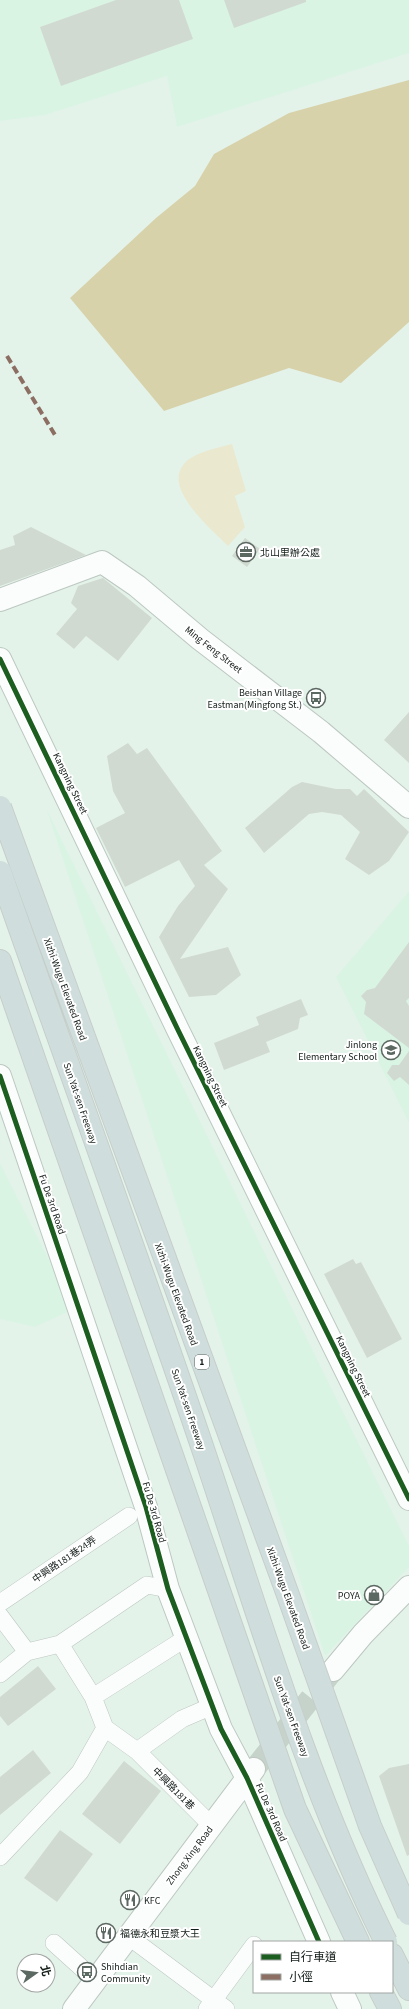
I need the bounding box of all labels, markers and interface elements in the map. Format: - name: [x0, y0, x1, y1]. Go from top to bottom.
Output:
- office icon: 北山里辦公處: [235, 541, 257, 563]
- place label: 北山里辦公處: [260, 546, 320, 560]
- street label: Ming Feng Street: [182, 623, 246, 677]
- place label: Beishan Village Eastman(Mingfong St.): [207, 686, 302, 712]
- bus stop icon: Beishan Village Eastman(Mingfong St.): [305, 687, 327, 709]
- street label: Kangning Street: [49, 750, 91, 817]
- street label: Xizhi-Wugu Elevated Road: [40, 936, 90, 1042]
- place label: Jinlong Elementary School: [298, 1038, 377, 1064]
- school or university icon: Jinlong Elementary School: [380, 1039, 402, 1061]
- street label: Kangning Street: [189, 1043, 231, 1110]
- street label: Sun Yat-sen Freeway: [60, 1061, 101, 1146]
- street label: Fu De 3rd Road: [35, 1172, 69, 1236]
- street label: Xizhi-Wugu Elevated Road: [151, 1241, 201, 1347]
- street label: Kangning Street: [332, 1333, 374, 1400]
- road number: 1: [195, 1355, 209, 1369]
- street label: Sun Yat-sen Freeway: [168, 1367, 209, 1452]
- street label: Fu De 3rd Road: [139, 1480, 169, 1544]
- street label: 中興路181巷24弄: [30, 1533, 100, 1587]
- street label: Xizhi-Wugu Elevated Road: [263, 1545, 313, 1651]
- shop icon: POYA: [363, 1584, 385, 1606]
- place label: POYA: [338, 1589, 361, 1603]
- street label: Sun Yat-sen Freeway: [270, 1674, 312, 1759]
- street label: 中興路181巷: [149, 1764, 198, 1813]
- street label: Fu De 3rd Road: [252, 1781, 290, 1844]
- street label: Zhong Xing Road: [163, 1823, 217, 1888]
- restaurant icon: KFC: [119, 1889, 141, 1911]
- place label: KFC: [144, 1894, 161, 1908]
- restaurant icon: 福德永和豆漿大王: [95, 1922, 117, 1944]
- place label: 福德永和豆漿大王: [120, 1927, 200, 1941]
- legend: [253, 1941, 393, 1993]
- text: 自行車道: [289, 1949, 337, 1966]
- north arrow: [16, 1953, 56, 1993]
- place label: Shihdian Community: [101, 1960, 150, 1986]
- bus stop icon: Shihdian Community: [76, 1961, 98, 1983]
- text: 北: [37, 1964, 54, 1978]
- text: 小徑: [289, 1969, 313, 1986]

